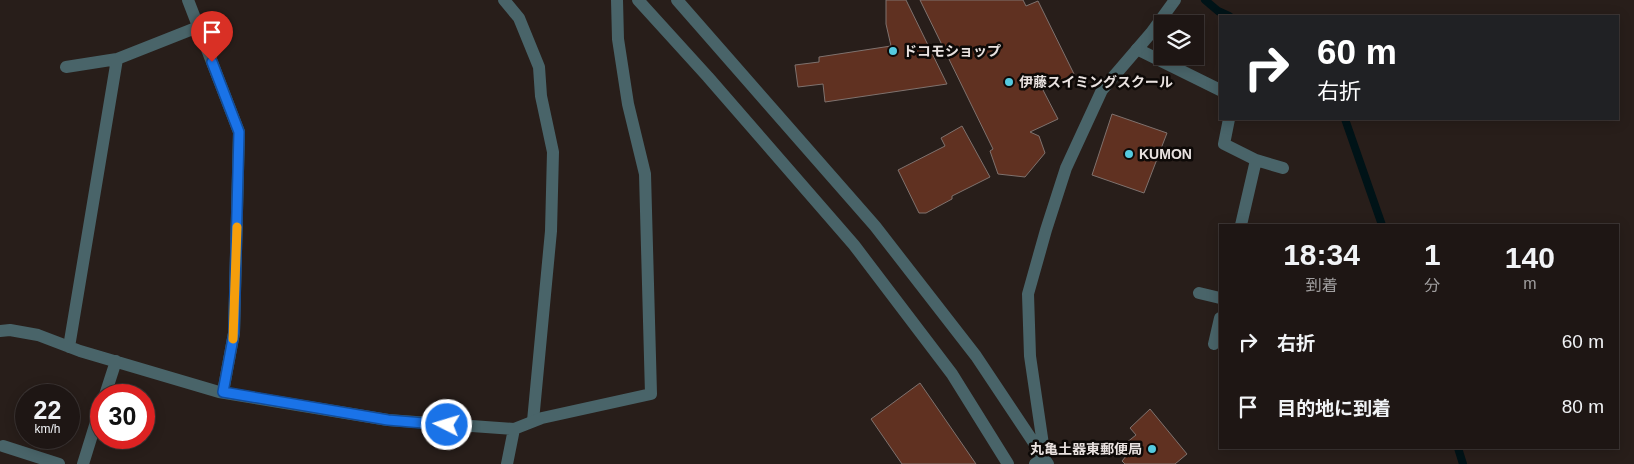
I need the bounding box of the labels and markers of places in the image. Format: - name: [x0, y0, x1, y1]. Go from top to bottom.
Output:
- pin: [191, 11, 233, 62]
- place label: ドコモショップ: [903, 43, 1001, 59]
- marker: ドコモショップ: [887, 45, 899, 57]
- place label: 伊藤スイミングスクール: [1019, 74, 1173, 90]
- marker: 伊藤スイミングスクール: [1003, 76, 1015, 88]
- place label: KUMON: [1139, 146, 1192, 162]
- marker: KUMON: [1123, 148, 1135, 160]
- place label: 丸亀土器東郵便局: [1030, 441, 1142, 457]
- marker: 丸亀土器東郵便局: [1146, 443, 1158, 455]

